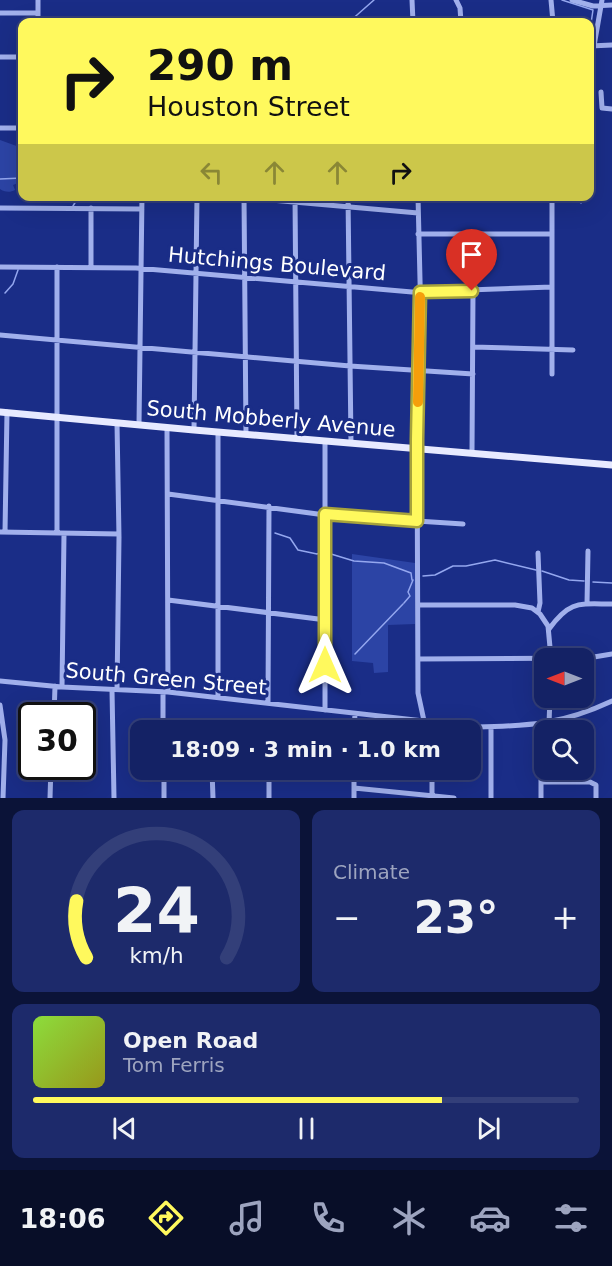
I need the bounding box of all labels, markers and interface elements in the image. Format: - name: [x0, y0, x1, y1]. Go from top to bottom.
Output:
- text: 290 m: [147, 41, 293, 90]
- icon: right: [48, 42, 126, 120]
- text: Houston Street: [147, 91, 350, 122]
- icon: left: [195, 156, 228, 189]
- icon: ahead: [258, 156, 291, 189]
- icon: ahead: [321, 156, 354, 189]
- icon: right: [384, 156, 417, 189]
- pin: [446, 229, 497, 291]
- icon: arrive: [455, 238, 488, 271]
- street label: Hutchings Boulevard: [167, 243, 387, 285]
- street label: South Mobberly Avenue: [145, 396, 397, 442]
- position arrow: [293, 633, 357, 697]
- north arrow: [534, 648, 594, 708]
- map controls: [534, 648, 594, 780]
- street label: South Green Street: [64, 658, 268, 700]
- speed limit sign: 30: [18, 702, 96, 780]
- button: search: [534, 720, 594, 780]
- text: 18:09 · 3 min · 1.0 km: [170, 737, 441, 762]
- text: Climate: [333, 860, 410, 884]
- text: 24: [113, 874, 199, 947]
- text: 23°: [413, 891, 499, 944]
- text: −: [333, 898, 361, 937]
- text: +: [551, 898, 579, 937]
- text: km/h: [129, 943, 183, 968]
- text: Open Road: [123, 1028, 258, 1053]
- text: Tom Ferris: [123, 1053, 225, 1077]
- icon: previous: [108, 1112, 141, 1145]
- icon: pause: [290, 1112, 323, 1145]
- icon: next: [472, 1112, 505, 1145]
- icon: directions: [145, 1197, 187, 1239]
- icon: music: [226, 1197, 268, 1239]
- icon: phone: [307, 1197, 349, 1239]
- icon: climate: [388, 1197, 430, 1239]
- icon: car: [469, 1197, 511, 1239]
- icon: filters: [550, 1197, 592, 1239]
- text: 18:06: [20, 1203, 106, 1234]

